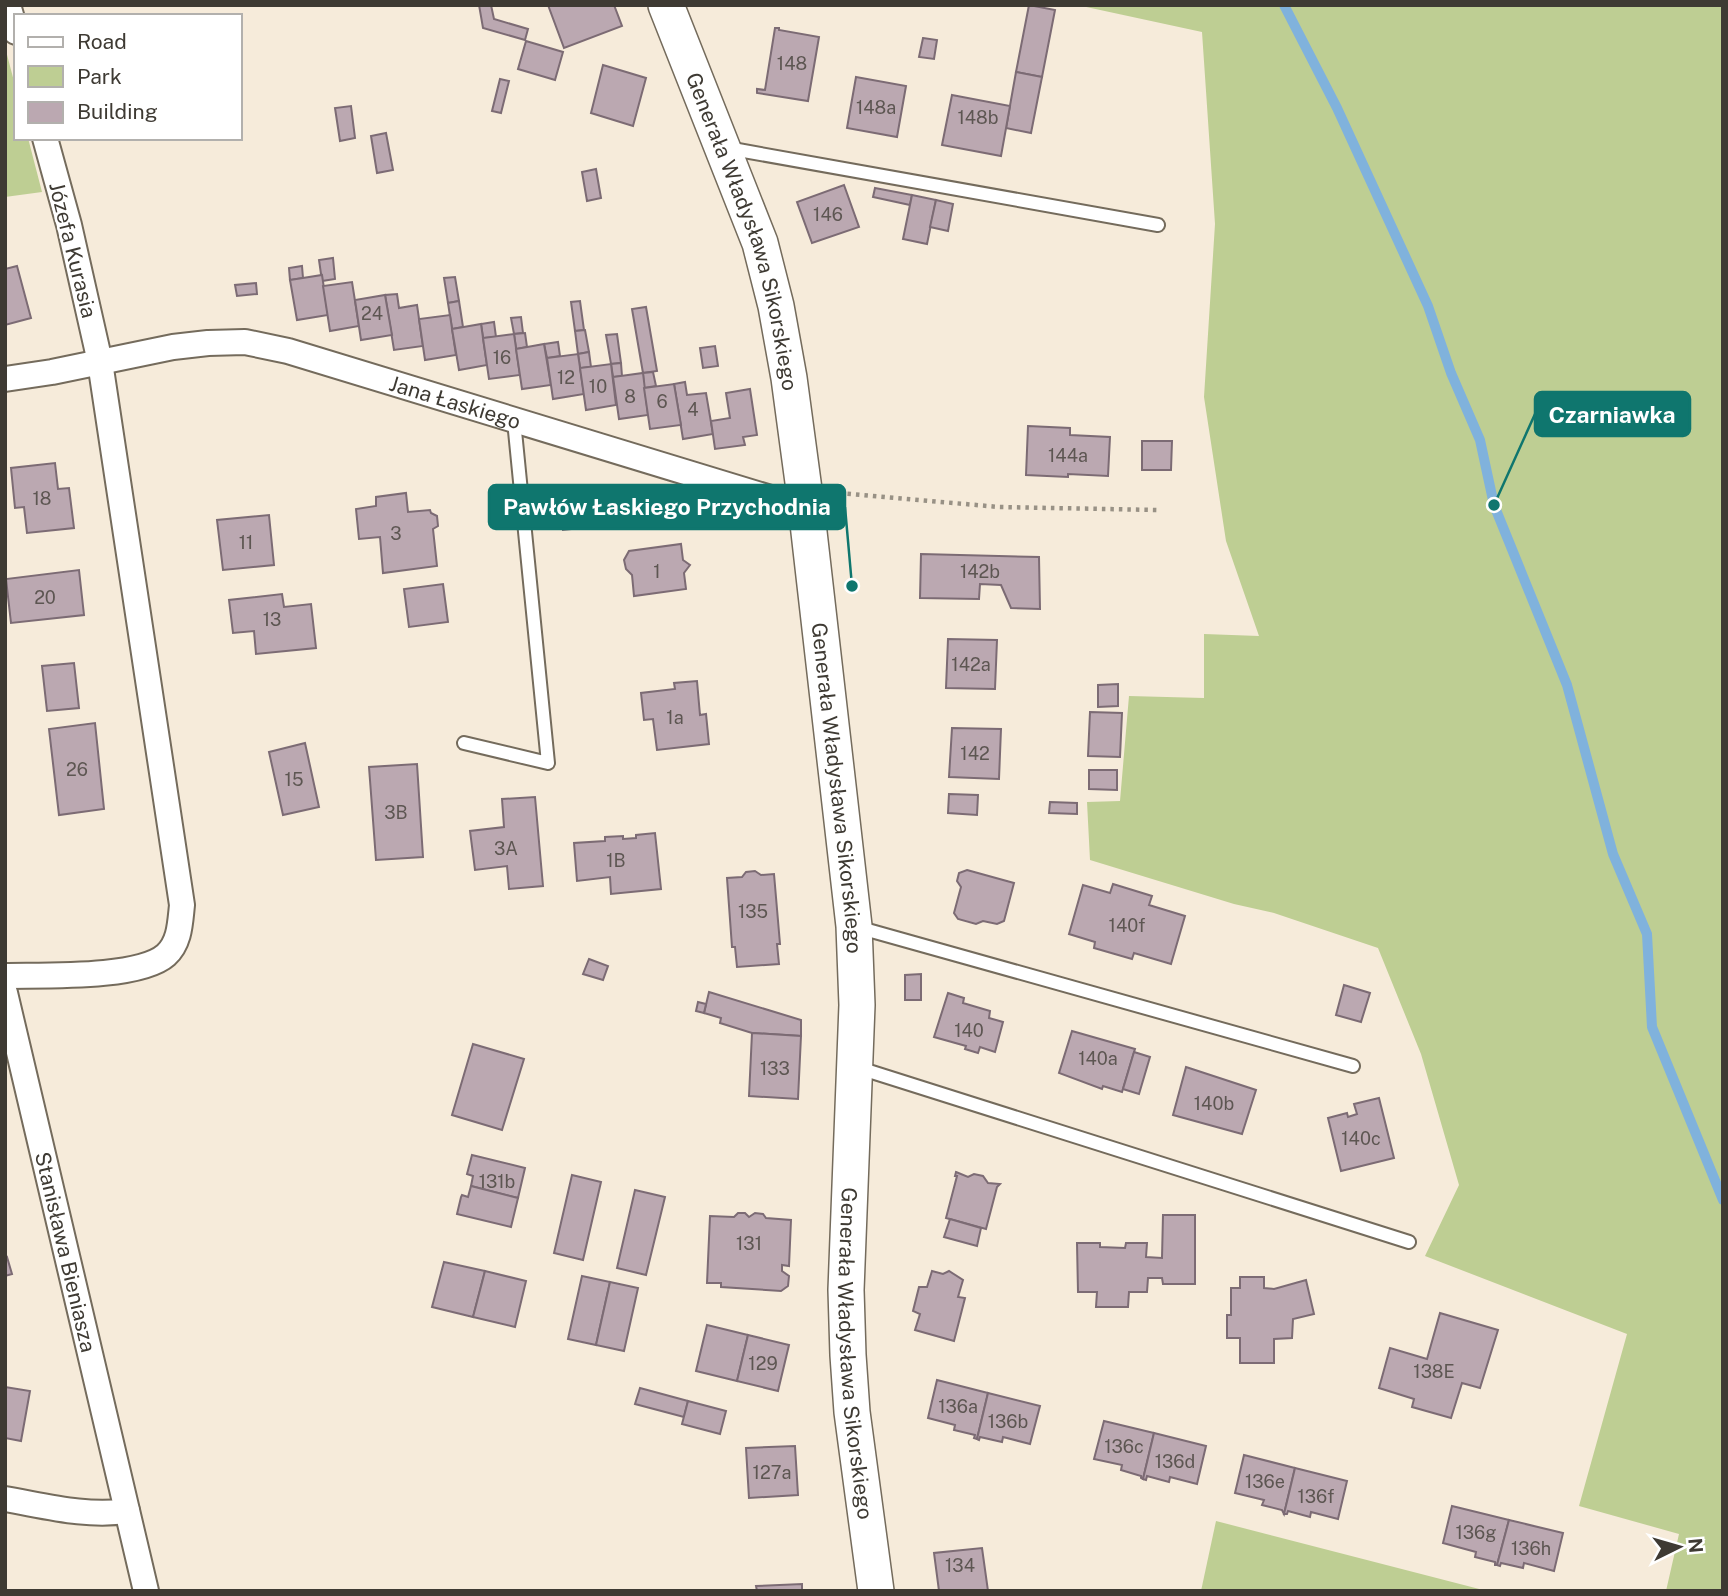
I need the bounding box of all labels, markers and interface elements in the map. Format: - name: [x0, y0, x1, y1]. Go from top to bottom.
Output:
- legend: [14, 14, 242, 140]
- text: Road: [77, 29, 127, 54]
- house number: 148: [777, 53, 807, 74]
- text: Park: [77, 64, 122, 89]
- street label: Generała Władysława Sikorskiego: [681, 69, 803, 392]
- house number: 148a: [856, 97, 896, 118]
- text: Building: [77, 99, 158, 124]
- house number: 148b: [957, 107, 999, 128]
- street label: Józefa Kurasia: [44, 179, 102, 321]
- house number: 146: [813, 204, 843, 225]
- house number: 24: [361, 303, 383, 324]
- house number: 16: [493, 347, 511, 368]
- house number: 12: [557, 367, 575, 388]
- street label: Jana Łaskiego: [386, 370, 524, 434]
- house number: 10: [589, 376, 607, 397]
- house number: 8: [624, 386, 636, 407]
- house number: 6: [656, 391, 668, 412]
- callout: Czarniawka: [1535, 392, 1690, 436]
- house number: 4: [687, 399, 699, 420]
- text: Czarniawka: [1548, 401, 1676, 428]
- house number: 144a: [1048, 445, 1088, 466]
- callout: Pawłów Łaskiego Przychodnia: [489, 485, 845, 529]
- house number: 18: [33, 488, 51, 509]
- text: Pawłów Łaskiego Przychodnia: [503, 493, 831, 520]
- house number: 3: [390, 523, 402, 544]
- house number: 11: [239, 532, 253, 553]
- house number: 1: [653, 561, 661, 582]
- house number: 142b: [960, 561, 1000, 582]
- house number: 20: [34, 587, 56, 608]
- house number: 13: [263, 609, 281, 630]
- street label: Generała Władysława Sikorskiego: [807, 621, 868, 954]
- house number: 142a: [951, 654, 991, 675]
- house number: 1a: [666, 707, 684, 728]
- house number: 142: [960, 743, 990, 764]
- house number: 26: [66, 759, 88, 780]
- house number: 15: [285, 769, 303, 790]
- house number: 3B: [384, 802, 408, 823]
- house number: 3A: [494, 838, 518, 859]
- house number: 1B: [606, 850, 626, 871]
- house number: 135: [738, 901, 768, 922]
- house number: 140f: [1109, 915, 1145, 936]
- house number: 140: [954, 1020, 984, 1041]
- house number: 140a: [1078, 1048, 1118, 1069]
- house number: 133: [760, 1058, 790, 1079]
- house number: 140b: [1194, 1093, 1234, 1114]
- house number: 140c: [1341, 1128, 1381, 1149]
- street label: Stanisława Bieniasza: [30, 1149, 102, 1355]
- house number: 131b: [479, 1171, 515, 1192]
- street label: Generała Władysława Sikorskiego: [833, 1187, 879, 1521]
- house number: 131: [736, 1233, 762, 1254]
- house number: 129: [748, 1353, 778, 1374]
- house number: 138E: [1413, 1361, 1455, 1382]
- house number: 136a: [938, 1396, 978, 1417]
- house number: 136b: [988, 1411, 1028, 1432]
- house number: 136c: [1104, 1436, 1144, 1457]
- house number: 136d: [1155, 1451, 1195, 1472]
- house number: 127a: [753, 1462, 791, 1483]
- house number: 136e: [1245, 1471, 1285, 1492]
- house number: 136f: [1298, 1486, 1334, 1507]
- north arrow: [1644, 1512, 1714, 1582]
- house number: 136g: [1456, 1522, 1496, 1543]
- text: N: [1684, 1537, 1708, 1554]
- house number: 136h: [1511, 1538, 1551, 1559]
- house number: 134: [945, 1555, 975, 1576]

